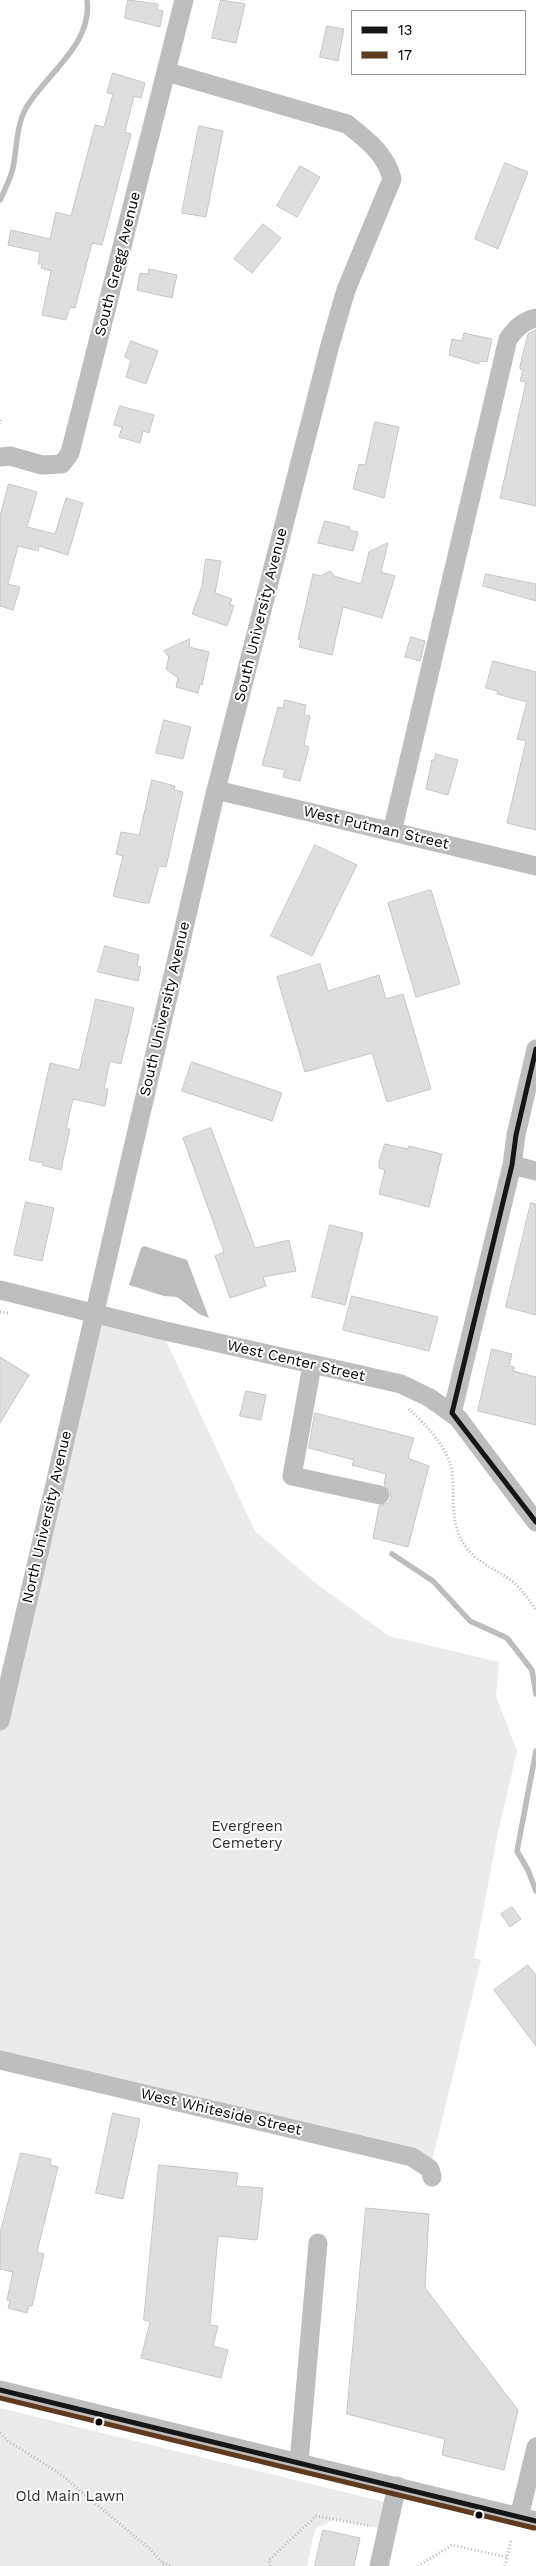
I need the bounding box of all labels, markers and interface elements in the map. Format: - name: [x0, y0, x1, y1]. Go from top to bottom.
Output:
- legend: [351, 10, 526, 75]
- text: 13: [398, 21, 413, 39]
- text: 17: [398, 46, 412, 64]
- street label: South Gregg Avenue: [91, 190, 145, 338]
- street label: South University Avenue: [231, 526, 291, 704]
- street label: West Putman Street: [301, 802, 451, 854]
- street label: South University Avenue: [136, 920, 194, 1098]
- street label: West Center Street: [225, 1336, 367, 1386]
- street label: North University Avenue: [18, 1429, 76, 1605]
- park label: Evergreen Cemetery: [211, 1818, 283, 1853]
- street label: West Whiteside Street: [139, 2085, 303, 2139]
- unlabelled marker: [94, 2417, 104, 2427]
- park label: Old Main Lawn: [15, 2488, 125, 2506]
- unlabelled marker: [474, 2510, 484, 2520]

